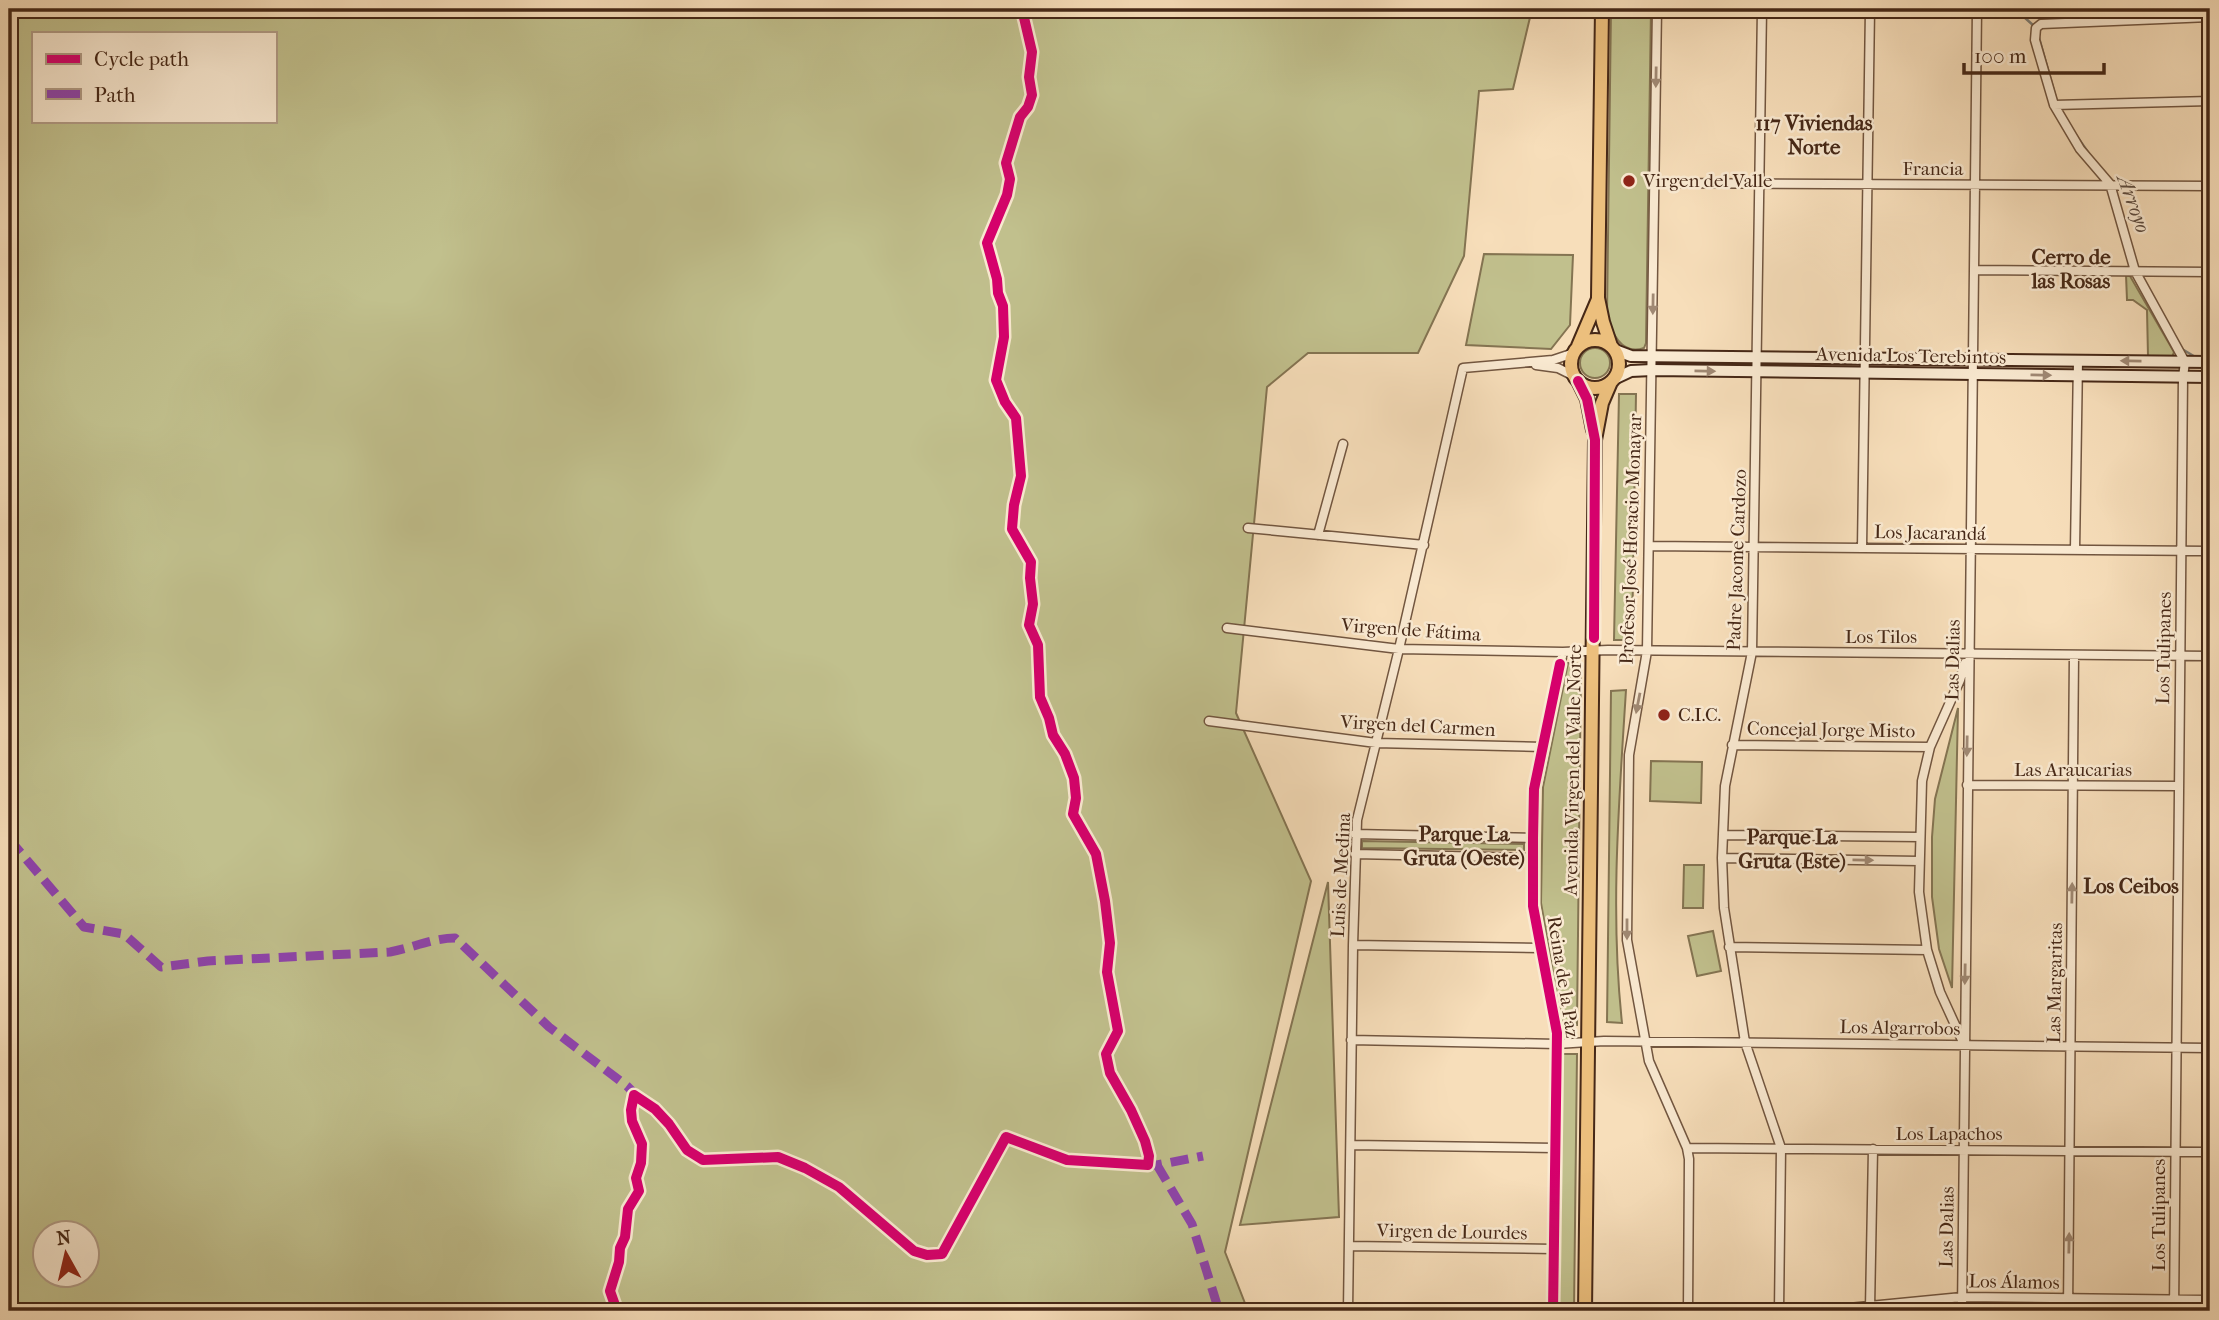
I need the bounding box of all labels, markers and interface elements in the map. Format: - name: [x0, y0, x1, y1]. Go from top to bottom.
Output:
- legend: [32, 32, 276, 122]
- scale bar: [1964, 32, 2104, 76]
- text: 100 m: [1974, 44, 2027, 68]
- text: Cycle path: [94, 47, 189, 71]
- one-way arrow: [1650, 66, 1662, 88]
- text: Path: [94, 83, 136, 107]
- district label: 117 Viviendas Norte: [1755, 111, 1873, 159]
- street label: Francia: [1903, 158, 1964, 180]
- water label: Arroyo: [2111, 169, 2156, 236]
- place label: Virgen del Valle: [1642, 170, 1772, 192]
- marker: Virgen del Valle: [1621, 173, 1637, 189]
- district label: Cerro de las Rosas: [2031, 245, 2111, 293]
- one-way arrow: [1647, 294, 1659, 316]
- street label: Avenida Los Terebintos: [1815, 343, 2006, 369]
- one-way arrow: [2120, 355, 2142, 367]
- one-way arrow: [1694, 365, 1716, 377]
- one-way arrow: [2030, 369, 2052, 381]
- street label: Profesor José Horacio Monayar: [1616, 412, 1646, 665]
- street label: Padre Jacome Cardozo: [1723, 468, 1751, 651]
- street label: Los Jacarandá: [1874, 521, 1986, 545]
- street label: Los Tulipanes: [2152, 591, 2176, 705]
- street label: Virgen de Fátima: [1339, 614, 1482, 646]
- street label: Las Dalias: [1941, 619, 1965, 701]
- street label: Los Tilos: [1845, 626, 1917, 648]
- street label: Avenida Virgen del Valle Norte: [1560, 644, 1586, 897]
- one-way arrow: [1632, 692, 1643, 714]
- place label: C.I.C.: [1678, 704, 1721, 726]
- marker: C.I.C.: [1656, 707, 1672, 723]
- street label: Virgen del Carmen: [1339, 711, 1496, 741]
- street label: Concejal Jorge Misto: [1747, 718, 1916, 742]
- one-way arrow: [1961, 735, 1973, 757]
- street label: Las Araucarias: [2014, 759, 2132, 781]
- street label: Luis de Medina: [1327, 812, 1355, 938]
- district label: Parque La Gruta (Oeste): [1403, 822, 1525, 870]
- district label: Parque La Gruta (Este): [1738, 825, 1846, 873]
- one-way arrow: [1853, 854, 1875, 866]
- district label: Los Ceibos: [2083, 874, 2179, 898]
- one-way arrow: [2066, 882, 2078, 904]
- street label: Reina de la Paz: [1543, 915, 1583, 1039]
- one-way arrow: [1621, 919, 1633, 941]
- street label: Las Margaritas: [2043, 922, 2067, 1044]
- one-way arrow: [1959, 963, 1971, 985]
- street label: Los Algarrobos: [1839, 1016, 1961, 1040]
- street label: Los Lapachos: [1895, 1123, 2003, 1145]
- street label: Los Tulipanes: [2148, 1159, 2170, 1271]
- street label: Las Dalias: [1935, 1186, 1959, 1268]
- north arrow: [32, 1218, 102, 1288]
- street label: Virgen de Lourdes: [1375, 1220, 1528, 1244]
- text: N: [55, 1226, 73, 1250]
- one-way arrow: [2063, 1232, 2075, 1254]
- street label: Los Álamos: [1968, 1270, 2060, 1294]

